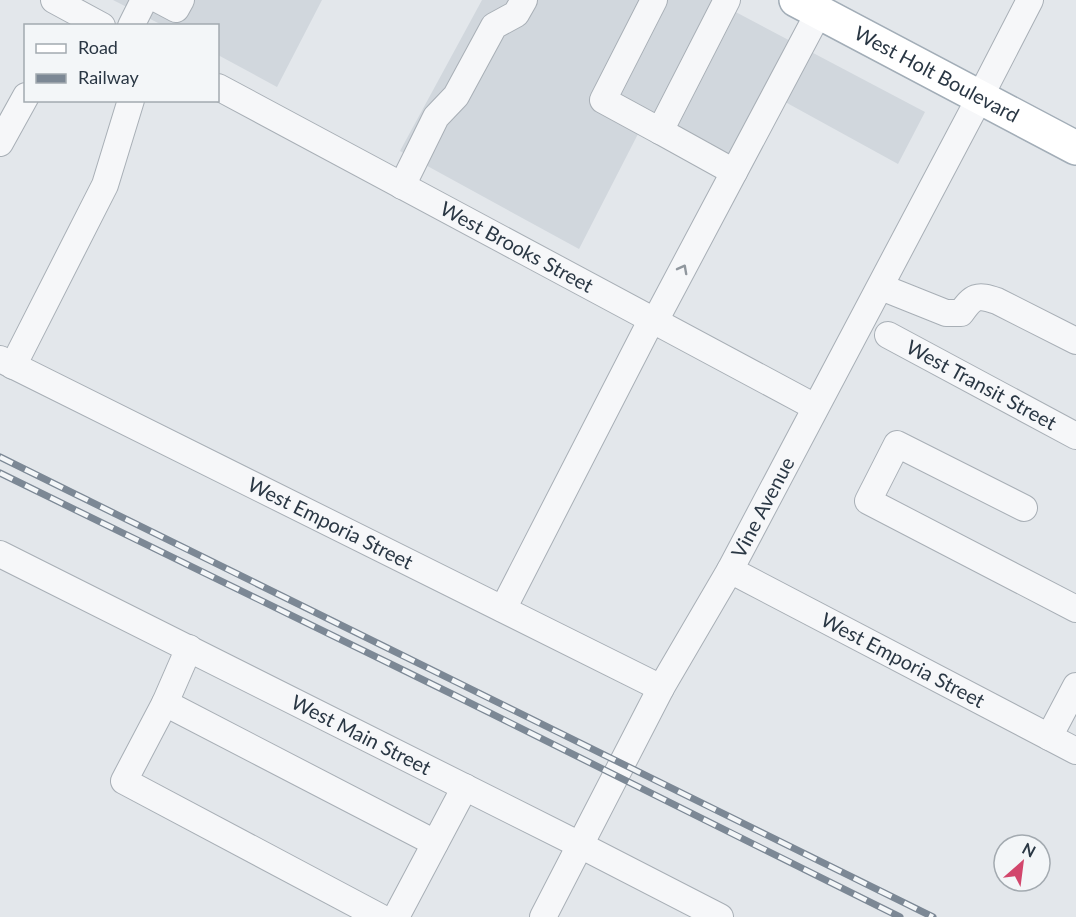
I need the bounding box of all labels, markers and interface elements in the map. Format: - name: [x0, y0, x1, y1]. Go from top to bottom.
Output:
- street label: West Holt Boulevard: [851, 20, 1024, 127]
- legend: [24, 24, 219, 102]
- text: Road: [78, 36, 118, 58]
- text: Railway: [78, 66, 139, 88]
- street label: West Brooks Street: [437, 196, 598, 297]
- one-way arrow: [675, 265, 687, 276]
- street label: West Transit Street: [903, 334, 1061, 434]
- street label: Vine Avenue: [726, 452, 799, 562]
- street label: West Emporia Street: [244, 471, 417, 574]
- street label: West Emporia Street: [817, 607, 989, 712]
- street label: West Main Street: [288, 689, 435, 779]
- north arrow: [992, 833, 1052, 893]
- text: N: [1019, 838, 1039, 861]

